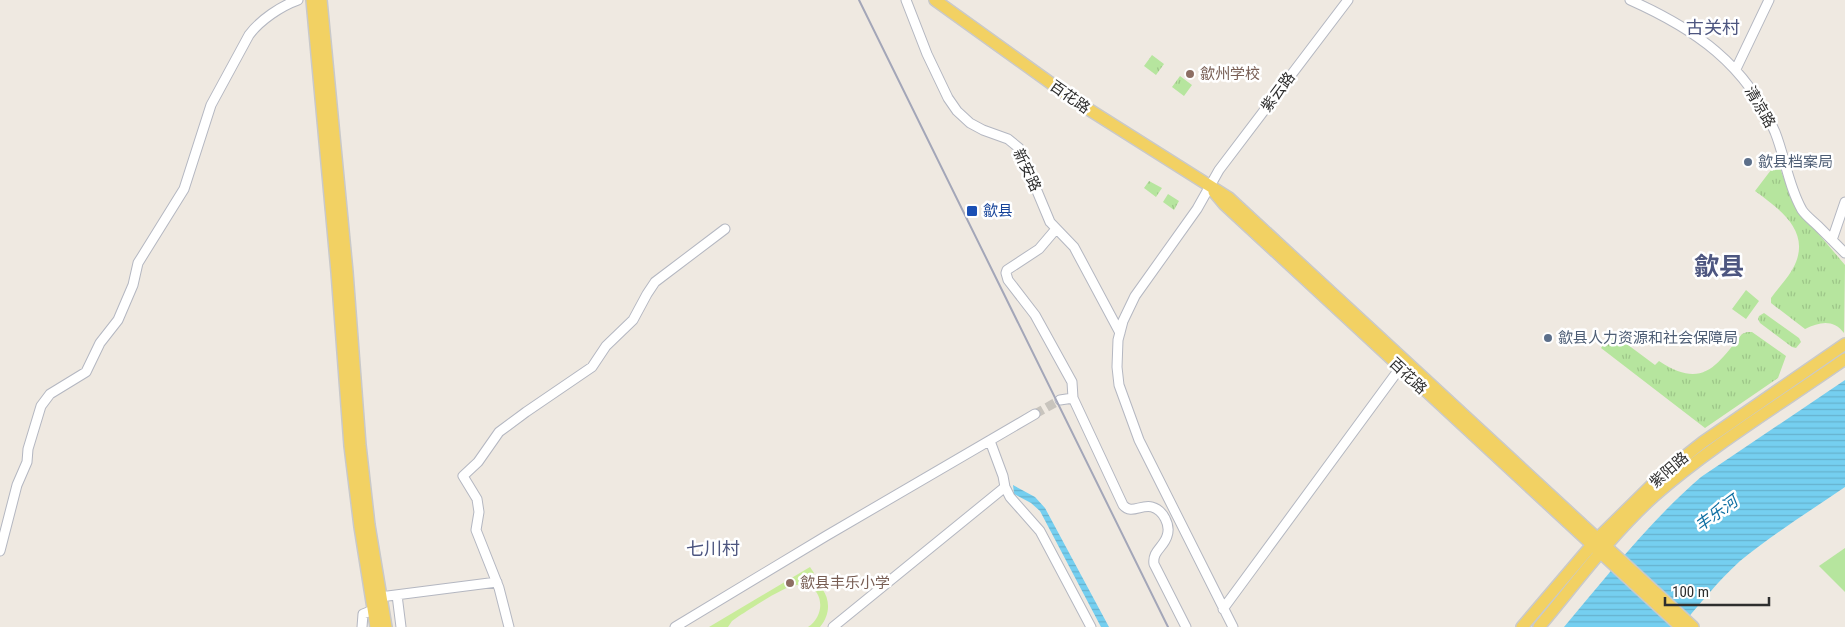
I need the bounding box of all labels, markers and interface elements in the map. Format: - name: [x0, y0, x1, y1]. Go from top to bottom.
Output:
- district label: 古关村: [1686, 17, 1740, 38]
- place label: 歙州学校: [1200, 65, 1260, 83]
- marker: 歙州学校: [1184, 68, 1196, 80]
- street label: 紫云路: [1257, 69, 1299, 115]
- street label: 百花路: [1046, 77, 1094, 117]
- street label: 清凉路: [1741, 83, 1779, 131]
- street label: 新安路: [1009, 146, 1045, 194]
- place label: 歙县档案局: [1758, 153, 1833, 171]
- marker: 歙县档案局: [1742, 156, 1754, 168]
- place label: 歙县: [983, 202, 1013, 220]
- marker: 歙县: [965, 204, 979, 218]
- district label: 歙县: [1694, 252, 1744, 281]
- place label: 歙县人力资源和社会保障局: [1558, 329, 1738, 347]
- marker: 歙县人力资源和社会保障局: [1542, 332, 1554, 344]
- street label: 百花路: [1385, 354, 1431, 398]
- street label: 紫阳路: [1646, 448, 1692, 492]
- water label: 丰乐河: [1691, 490, 1744, 535]
- district label: 七川村: [686, 538, 740, 559]
- place label: 歙县丰乐小学: [800, 574, 890, 592]
- scale bar: [1665, 574, 1769, 606]
- marker: 歙县丰乐小学: [784, 577, 796, 589]
- text: 100 m: [1672, 583, 1709, 601]

